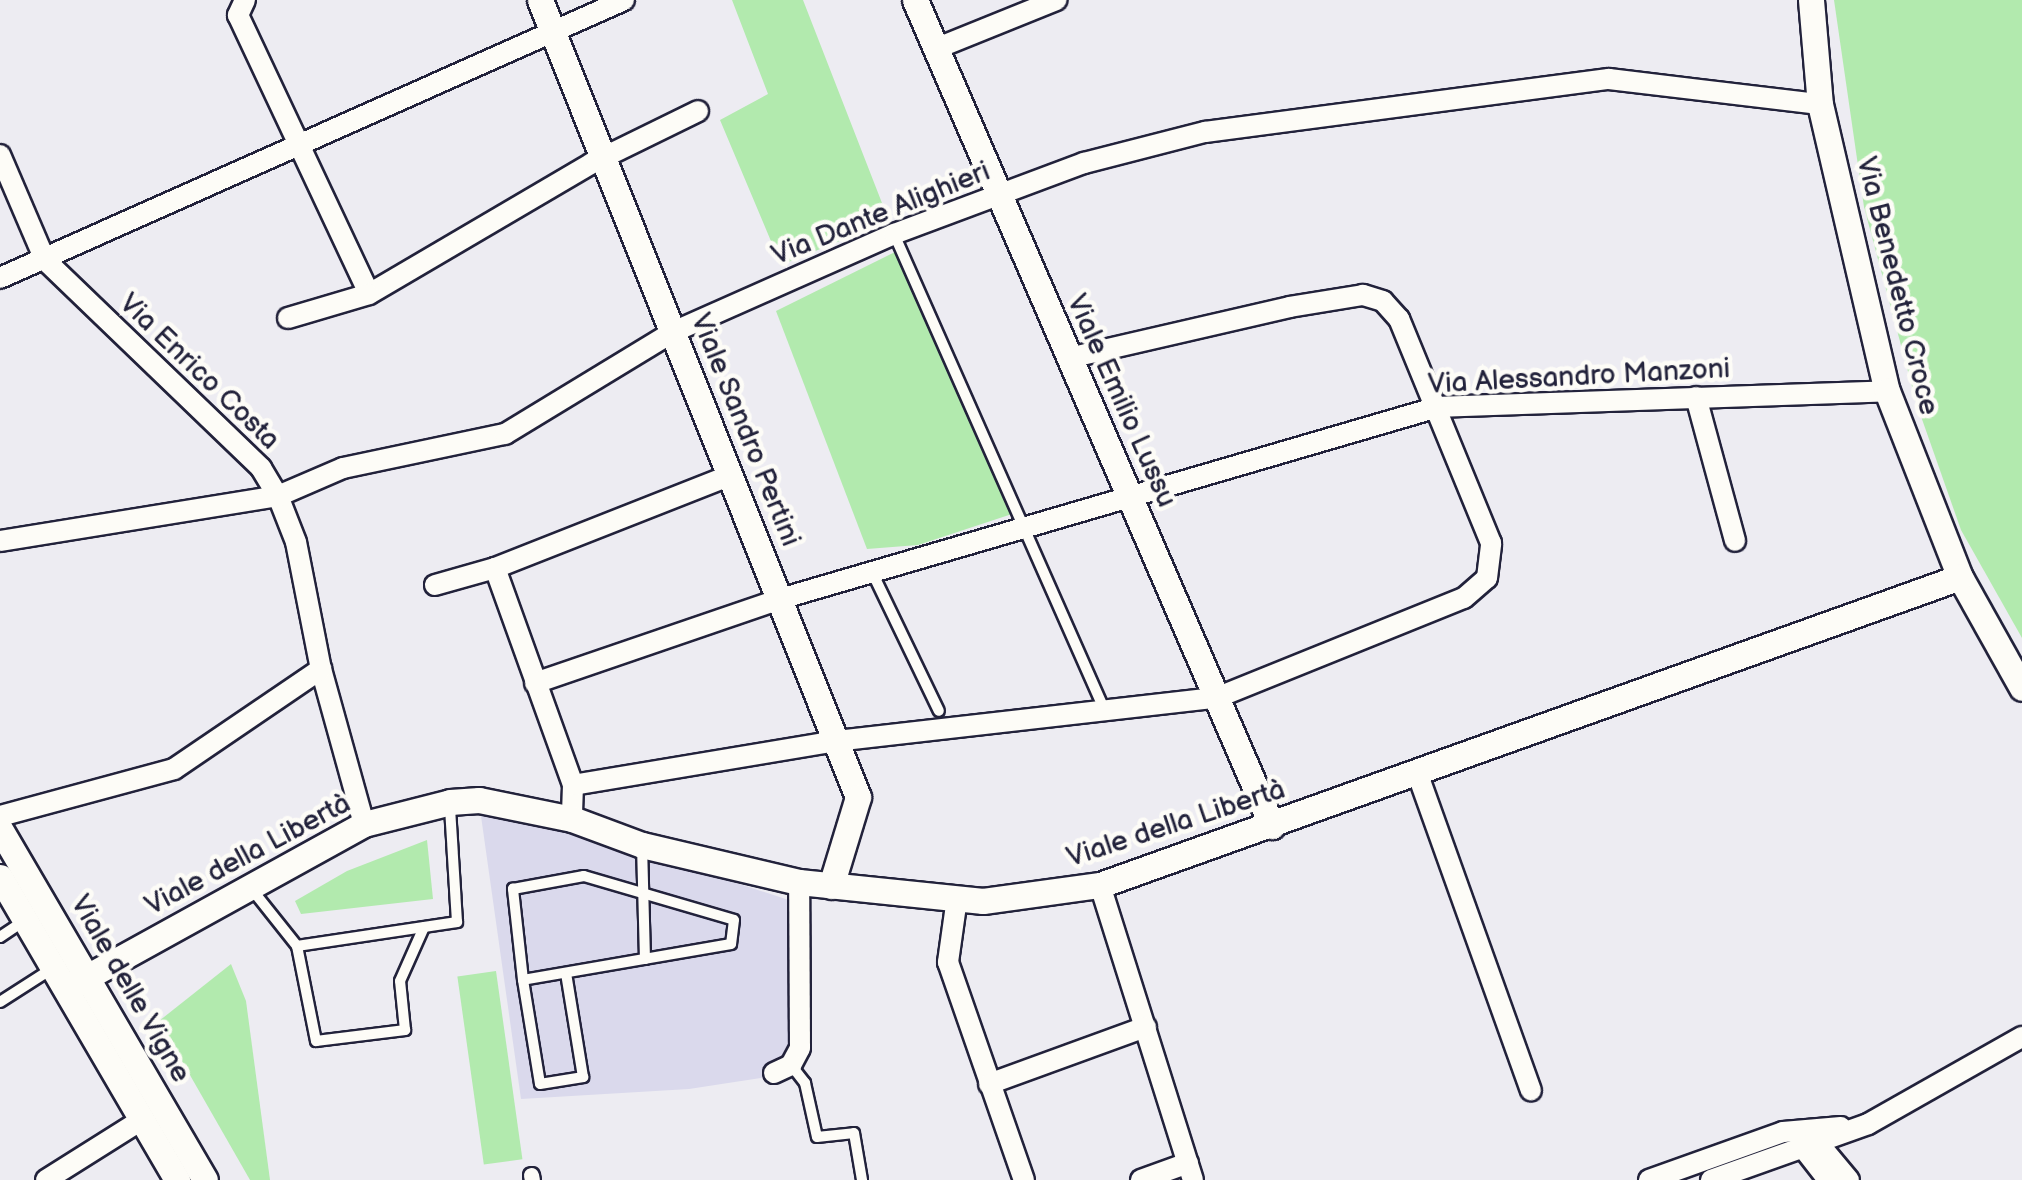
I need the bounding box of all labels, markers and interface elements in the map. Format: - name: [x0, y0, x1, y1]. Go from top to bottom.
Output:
- street label: Via Benedetto Croce: [1849, 153, 1945, 419]
- street label: Via Dante Alighieri: [767, 155, 995, 273]
- street label: Via Enrico Costa: [112, 287, 286, 457]
- street label: Viale Emilio Lussu: [1059, 289, 1183, 513]
- street label: Viale Sandro Pertini: [683, 308, 807, 552]
- street label: Via Alessandro Manzoni: [1427, 352, 1731, 402]
- street label: Viale della Libertà: [1063, 773, 1289, 875]
- street label: Viale della Libertà: [140, 787, 356, 923]
- street label: Viale delle Vigne: [63, 889, 197, 1089]

